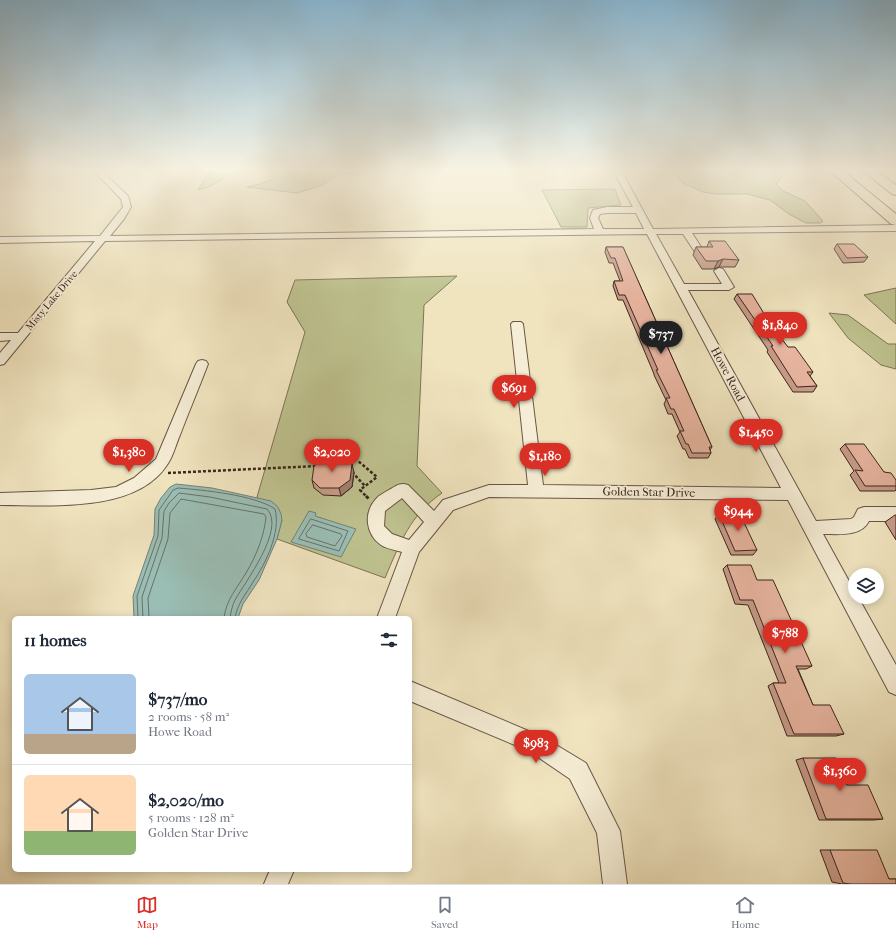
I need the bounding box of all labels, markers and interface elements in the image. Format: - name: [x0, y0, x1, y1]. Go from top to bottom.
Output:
- street label: Misty Lake Drive: [23, 268, 80, 333]
- pin: $1,840: [747, 312, 813, 346]
- text: $1,840: [762, 317, 798, 332]
- pin: $737: [637, 321, 685, 355]
- text: $737: [648, 326, 674, 341]
- street label: Howe Road: [708, 345, 748, 404]
- pin: $691: [490, 375, 538, 409]
- text: $691: [501, 380, 527, 395]
- pin: $1,450: [723, 419, 789, 453]
- text: $1,450: [739, 424, 773, 439]
- pin: $1,380: [96, 439, 162, 473]
- pin: $2,020: [299, 439, 365, 473]
- pin: $1,180: [512, 443, 578, 477]
- text: $1,380: [112, 444, 146, 459]
- text: $2,020: [313, 444, 351, 459]
- text: $1,180: [529, 448, 561, 463]
- street label: Golden Star Drive: [603, 484, 696, 500]
- pin: $944: [714, 498, 762, 532]
- text: $944: [723, 503, 753, 518]
- map controls: [848, 568, 884, 604]
- button: layers: [848, 568, 884, 604]
- pin: $788: [761, 620, 809, 654]
- text: $788: [772, 625, 798, 640]
- icon: filters: [378, 629, 400, 651]
- text: 11 homes: [24, 630, 87, 650]
- text: $737/mo: [148, 689, 207, 709]
- icon: home: [56, 690, 104, 738]
- text: 2 rooms · 58 m²: [148, 709, 229, 724]
- text: Howe Road: [148, 724, 212, 739]
- pin: $983: [512, 730, 560, 764]
- text: $983: [523, 735, 549, 750]
- pin: $1,360: [807, 758, 873, 792]
- text: $1,360: [823, 763, 857, 778]
- text: $2,020/mo: [148, 790, 224, 810]
- icon: home: [56, 791, 104, 839]
- text: 5 rooms · 128 m²: [148, 810, 234, 825]
- text: Golden Star Drive: [148, 825, 248, 840]
- tab: Map: [136, 894, 158, 931]
- tab: Saved: [431, 894, 458, 931]
- tab: Home: [731, 894, 760, 931]

